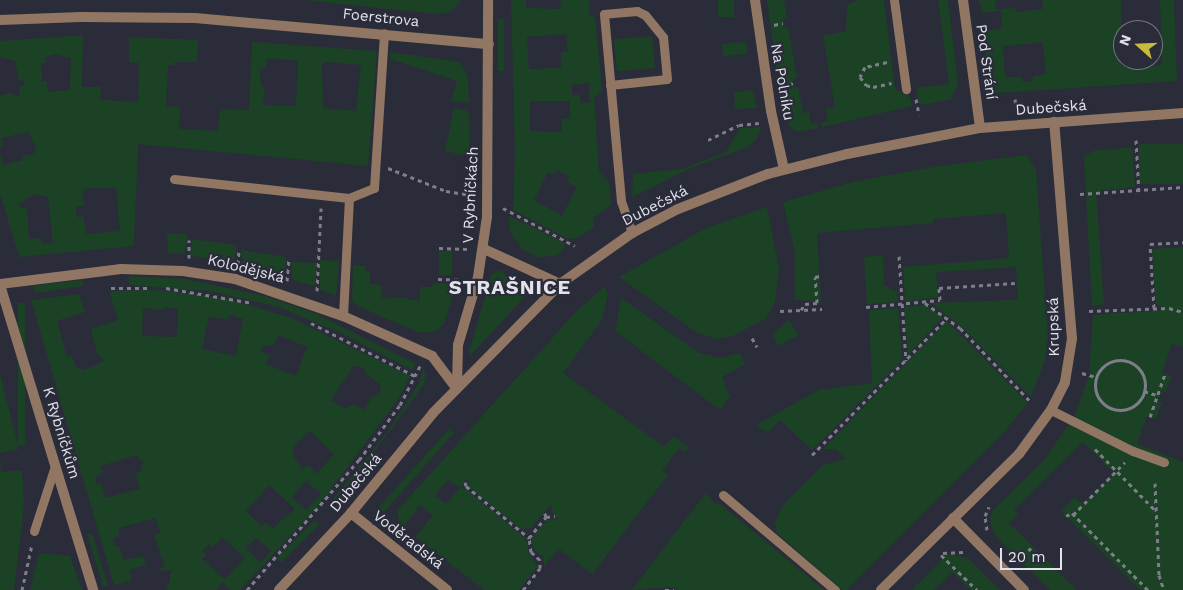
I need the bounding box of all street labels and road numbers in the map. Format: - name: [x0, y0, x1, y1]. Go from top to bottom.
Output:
- street label: Foerstrova: [342, 5, 420, 31]
- street label: Pod Strání: [972, 23, 1000, 101]
- street label: Na Polníku: [766, 42, 798, 122]
- street label: Dubečská: [1015, 97, 1087, 119]
- street label: V Rybníčkách: [459, 146, 483, 244]
- street label: Dubečská: [619, 182, 691, 230]
- street label: Kolodějská: [206, 251, 286, 287]
- street label: Krupská: [1044, 297, 1064, 357]
- street label: K Rybníčkům: [38, 385, 84, 481]
- street label: Dubečská: [326, 450, 386, 516]
- street label: Voděradská: [369, 507, 447, 573]

